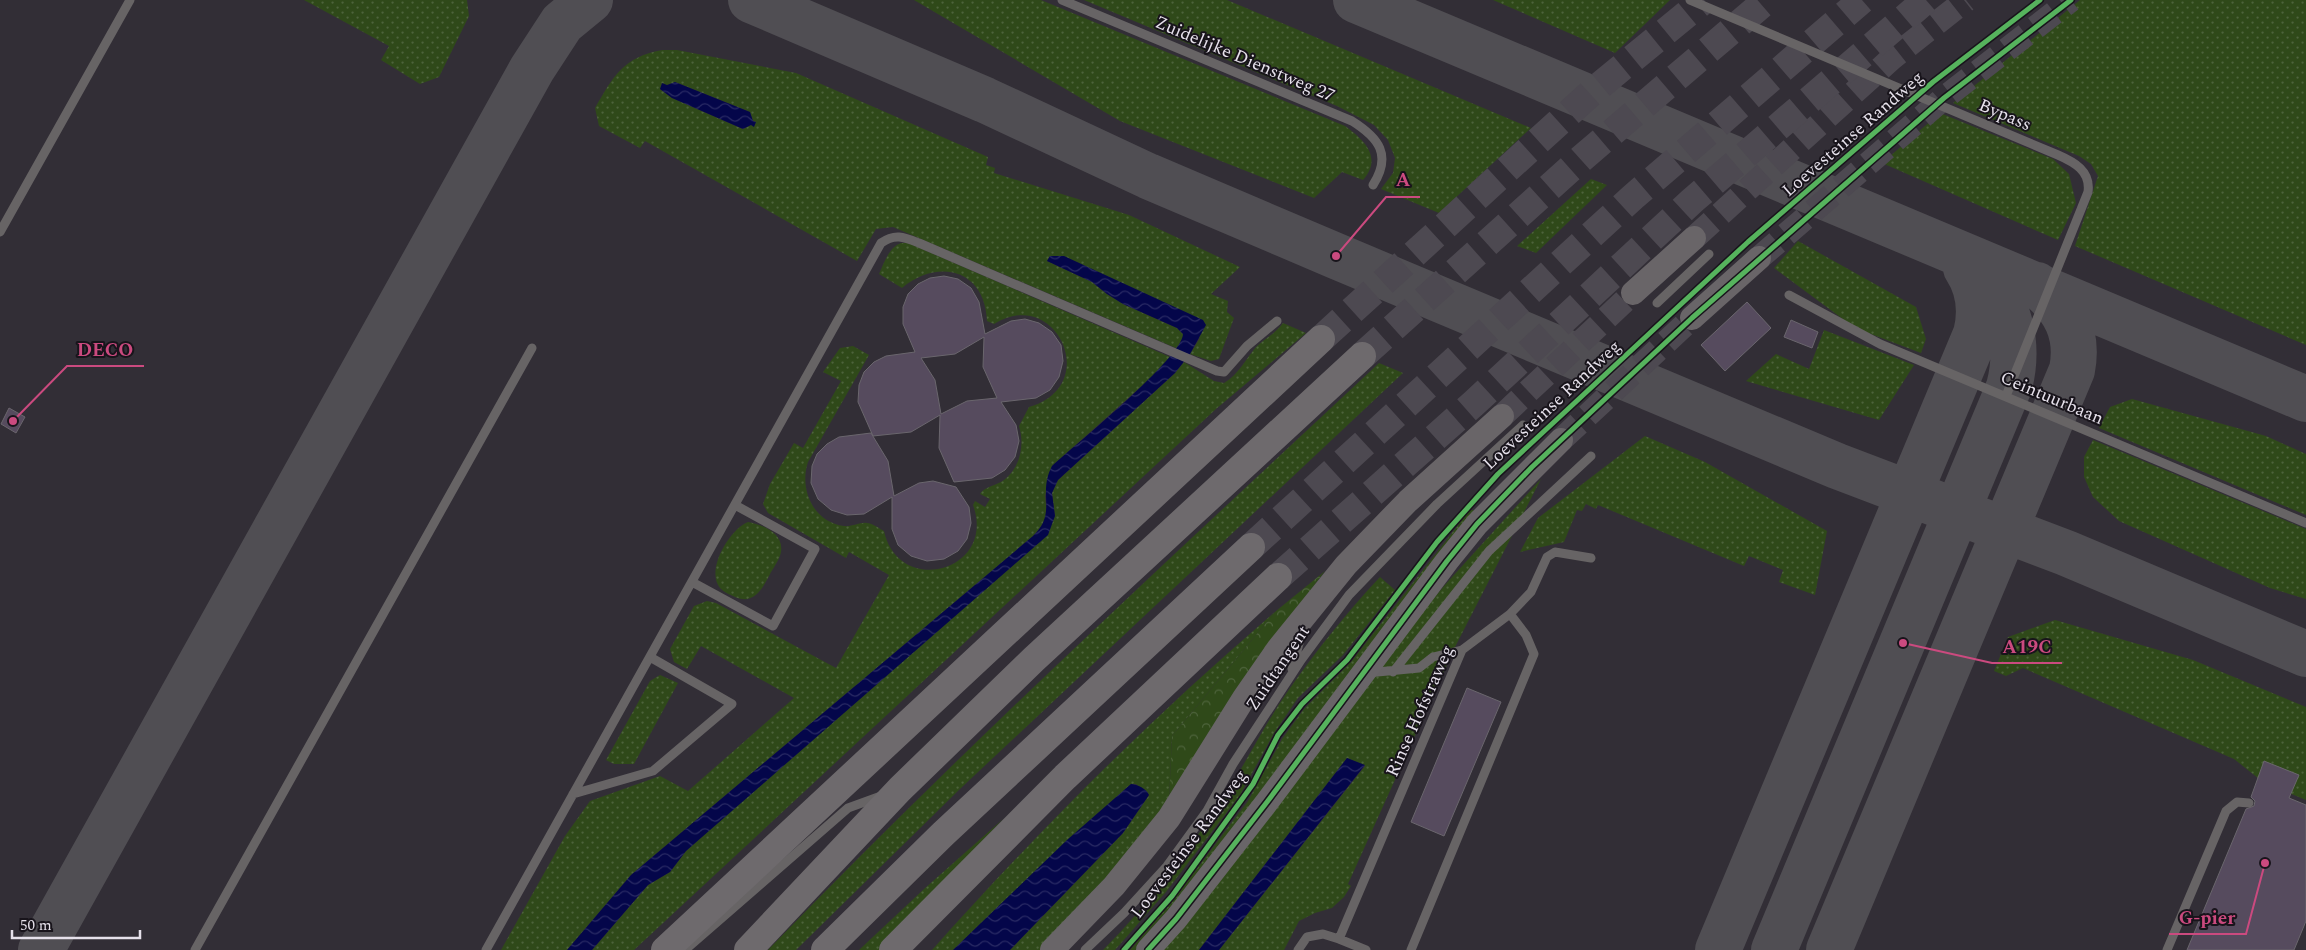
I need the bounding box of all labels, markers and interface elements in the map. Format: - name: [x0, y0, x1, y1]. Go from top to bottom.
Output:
- street label: Zuidelijke Dienstweg 27: [1151, 9, 1339, 109]
- street label: Loevesteinse Randweg: [1776, 65, 1930, 203]
- street label: Bypass: [1974, 92, 2036, 138]
- callout: A: [1386, 163, 1420, 197]
- text: A: [1396, 166, 1411, 195]
- callout: DECO: [67, 332, 144, 366]
- street label: Loevesteinse Randweg: [1477, 334, 1627, 476]
- text: DECO: [77, 336, 133, 365]
- street label: Ceintuurbaan: [1996, 364, 2108, 432]
- street label: Zuidtangent: [1239, 620, 1317, 716]
- callout: A19C: [1992, 629, 2062, 663]
- text: A19C: [2002, 633, 2052, 662]
- street label: Rinse Hofstraweg: [1379, 641, 1461, 781]
- street label: Loevesteinse Randweg: [1124, 764, 1254, 924]
- callout: G-pier: [2169, 900, 2246, 934]
- text: G-pier: [2179, 904, 2236, 933]
- scale bar: [12, 908, 140, 940]
- text: 50 m: [20, 914, 52, 937]

